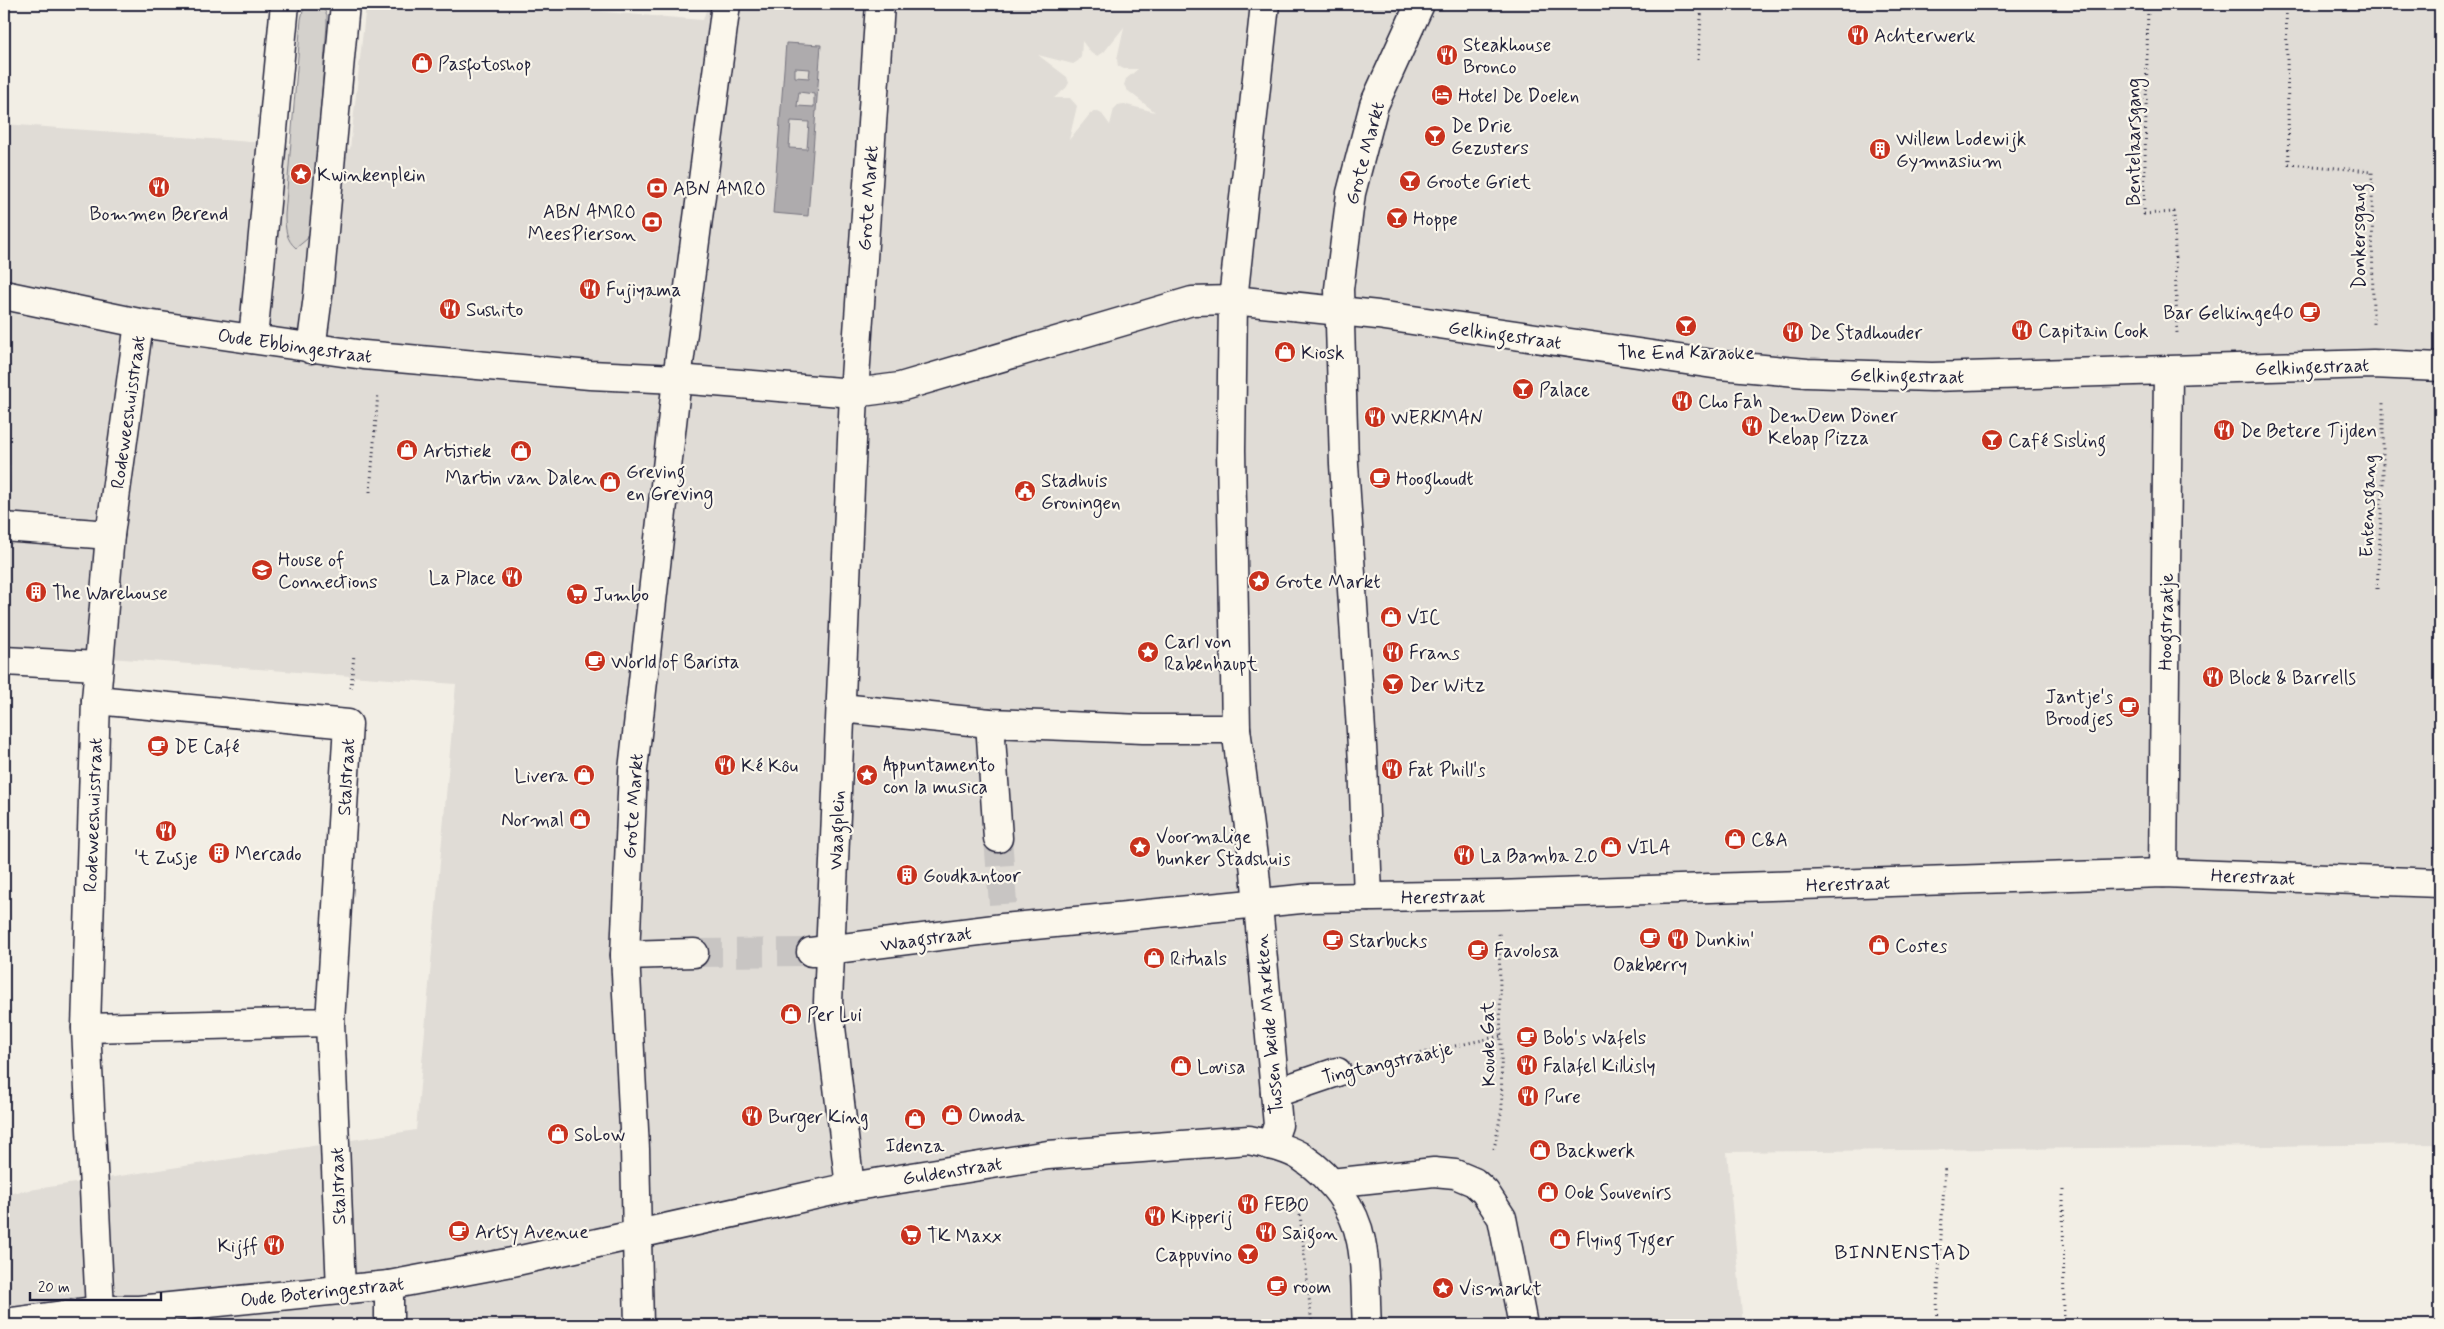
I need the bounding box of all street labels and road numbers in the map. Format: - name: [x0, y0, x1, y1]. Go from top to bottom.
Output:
- street label: Bentelaarsgang: [2122, 78, 2149, 206]
- street label: Grote Markt: [1340, 99, 1391, 208]
- street label: Grote Markt: [852, 145, 885, 252]
- street label: Donkersgang: [2347, 183, 2375, 289]
- street label: Gelkingestraat: [1446, 315, 1563, 359]
- street label: Oude Ebbingestraat: [216, 323, 374, 371]
- street label: Rodeweeshuisstraat: [105, 334, 152, 491]
- street label: Gelkingestraat: [2254, 353, 2370, 385]
- street label: Gelkingestraat: [1850, 363, 1964, 393]
- street label: Entensgang: [2354, 454, 2386, 558]
- street label: Hoogstraatje: [2153, 573, 2183, 671]
- street label: Rodeweeshuisstraat: [78, 737, 109, 893]
- street label: Stalstraat: [332, 738, 361, 816]
- street label: Grote Markt: [617, 753, 650, 860]
- street label: Waagplein: [824, 790, 854, 870]
- street label: Herestraat: [2210, 864, 2296, 891]
- street label: Herestraat: [1805, 871, 1891, 898]
- street label: Herestraat: [1401, 884, 1485, 911]
- street label: Waagstraat: [879, 921, 974, 961]
- street label: Tussen beide Markten: [1249, 933, 1290, 1115]
- street label: Koude Gat: [1475, 1001, 1502, 1087]
- street label: Tingtangstraatje: [1319, 1036, 1456, 1093]
- street label: Stalstraat: [325, 1147, 352, 1225]
- street label: Guldenstraat: [901, 1151, 1004, 1192]
- street label: Oude Boteringestraat: [239, 1271, 405, 1316]

